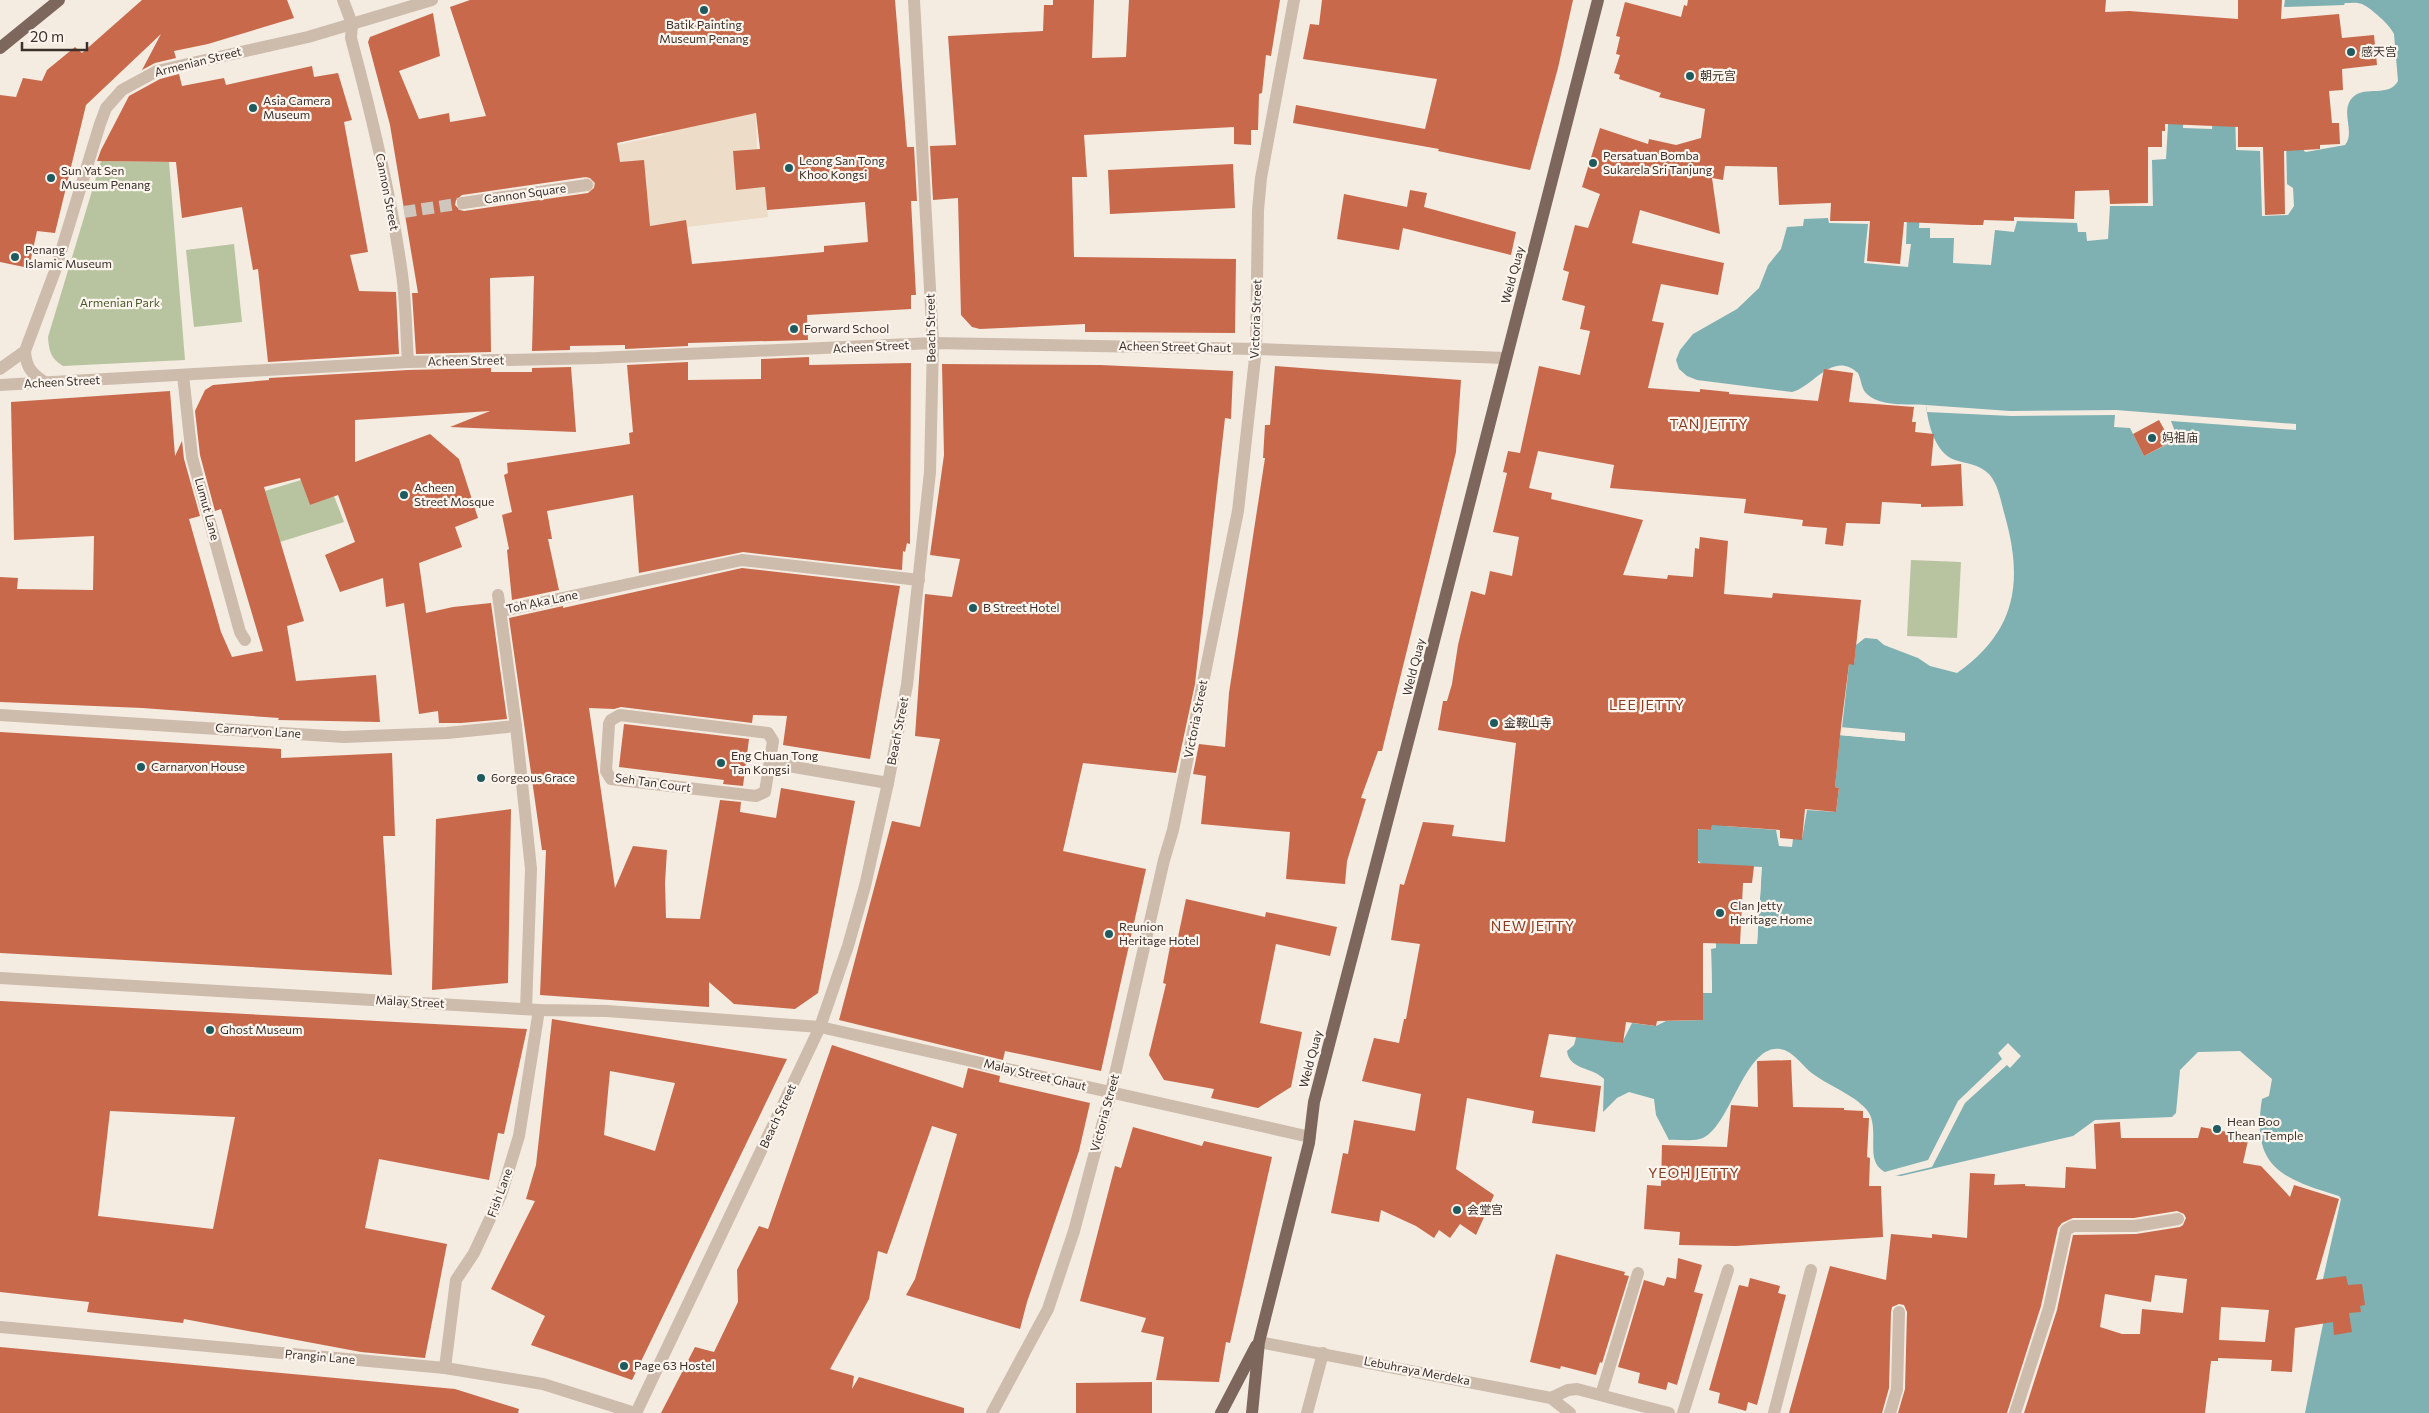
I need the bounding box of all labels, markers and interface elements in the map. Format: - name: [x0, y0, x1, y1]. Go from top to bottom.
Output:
- marker: Batik Painting Museum Penang: [698, 4, 710, 16]
- place label: Batik Painting Museum Penang: [659, 17, 749, 45]
- scale bar: [22, 20, 88, 52]
- text: 20 m: [30, 27, 64, 45]
- street label: Armenian Street: [153, 43, 243, 79]
- place label: 感天宫: [2361, 44, 2397, 58]
- marker: 感天宫: [2345, 46, 2357, 58]
- place label: 朝元宫: [1700, 68, 1736, 82]
- marker: 朝元宫: [1684, 70, 1696, 82]
- place label: Asia Camera Museum: [263, 93, 331, 121]
- marker: Asia Camera Museum: [247, 102, 259, 114]
- place label: Persatuan Bomba Sukarela Sri Tanjung: [1603, 148, 1713, 176]
- street label: Cannon Street: [374, 152, 402, 232]
- place label: Leong San Tong Khoo Kongsi: [799, 153, 885, 181]
- marker: Persatuan Bomba Sukarela Sri Tanjung: [1587, 157, 1599, 169]
- marker: Leong San Tong Khoo Kongsi: [783, 162, 795, 174]
- place label: Sun Yat Sen Museum Penang: [61, 163, 151, 191]
- marker: Sun Yat Sen Museum Penang: [45, 172, 57, 184]
- street label: Cannon Square: [483, 180, 567, 206]
- place label: Penang Islamic Museum: [25, 242, 112, 270]
- street label: Weld Quay: [1498, 244, 1526, 305]
- marker: Penang Islamic Museum: [9, 251, 21, 263]
- street label: Victoria Street: [1247, 279, 1263, 359]
- street label: Beach Street: [922, 293, 938, 363]
- park label: Armenian Park: [80, 295, 161, 309]
- place label: Forward School: [804, 321, 889, 335]
- marker: Forward School: [788, 323, 800, 335]
- street label: Acheen Street: [832, 337, 910, 355]
- street label: Acheen Street Ghaut: [1119, 338, 1231, 354]
- street label: Acheen Street: [428, 352, 504, 368]
- street label: Acheen Street: [23, 372, 101, 390]
- district label: TAN JETTY: [1669, 415, 1749, 432]
- place label: 妈祖庙: [2162, 430, 2198, 444]
- marker: 妈祖庙: [2146, 432, 2158, 444]
- street label: Lumut Lane: [193, 476, 223, 542]
- place label: Acheen Street Mosque: [414, 480, 494, 508]
- marker: Acheen Street Mosque: [398, 489, 410, 501]
- street label: Toh Aka Lane: [505, 587, 579, 615]
- place label: B Street Hotel: [983, 600, 1060, 614]
- marker: B Street Hotel: [967, 602, 979, 614]
- street label: Weld Quay: [1399, 637, 1427, 697]
- street label: Victoria Street: [1181, 678, 1210, 759]
- street label: Beach Street: [884, 695, 911, 766]
- district label: LEE JETTY: [1609, 696, 1685, 713]
- place label: 金鞍山寺: [1504, 715, 1552, 729]
- marker: 金鞍山寺: [1488, 717, 1500, 729]
- street label: Carnarvon Lane: [215, 720, 301, 740]
- place label: Eng Chuan Tong Tan Kongsi: [731, 748, 819, 776]
- marker: Eng Chuan Tong Tan Kongsi: [715, 757, 727, 769]
- place label: Carnarvon House: [151, 759, 245, 773]
- marker: Carnarvon House: [135, 761, 147, 773]
- place label: 6orgeous 6race: [491, 770, 575, 784]
- street label: Seh Tan Court: [614, 770, 692, 794]
- marker: 6orgeous 6race: [475, 772, 487, 784]
- place label: Clan Jetty Heritage Home: [1730, 898, 1812, 926]
- marker: Clan Jetty Heritage Home: [1714, 907, 1726, 919]
- district label: NEW JETTY: [1491, 917, 1575, 934]
- place label: Reunion Heritage Hotel: [1119, 919, 1199, 947]
- marker: Reunion Heritage Hotel: [1103, 928, 1115, 940]
- street label: Malay Street: [375, 992, 445, 1010]
- place label: Ghost Museum: [220, 1022, 303, 1036]
- marker: Ghost Museum: [204, 1024, 216, 1036]
- street label: Weld Quay: [1296, 1028, 1324, 1089]
- street label: Malay Street Ghaut: [982, 1055, 1088, 1093]
- street label: Victoria Street: [1087, 1072, 1121, 1153]
- street label: Beach Street: [756, 1081, 798, 1150]
- place label: Hean Boo Thean Temple: [2227, 1114, 2303, 1142]
- marker: Hean Boo Thean Temple: [2211, 1123, 2223, 1135]
- district label: YEOH JETTY: [1648, 1164, 1740, 1181]
- street label: Fish Lane: [484, 1166, 514, 1219]
- place label: 会堂宫: [1467, 1202, 1503, 1216]
- marker: 会堂宫: [1451, 1204, 1463, 1216]
- street label: Prangin Lane: [284, 1346, 356, 1366]
- street label: Lebuhraya Merdeka: [1363, 1353, 1471, 1387]
- place label: Page 63 Hostel: [634, 1358, 715, 1372]
- marker: Page 63 Hostel: [618, 1360, 630, 1372]

